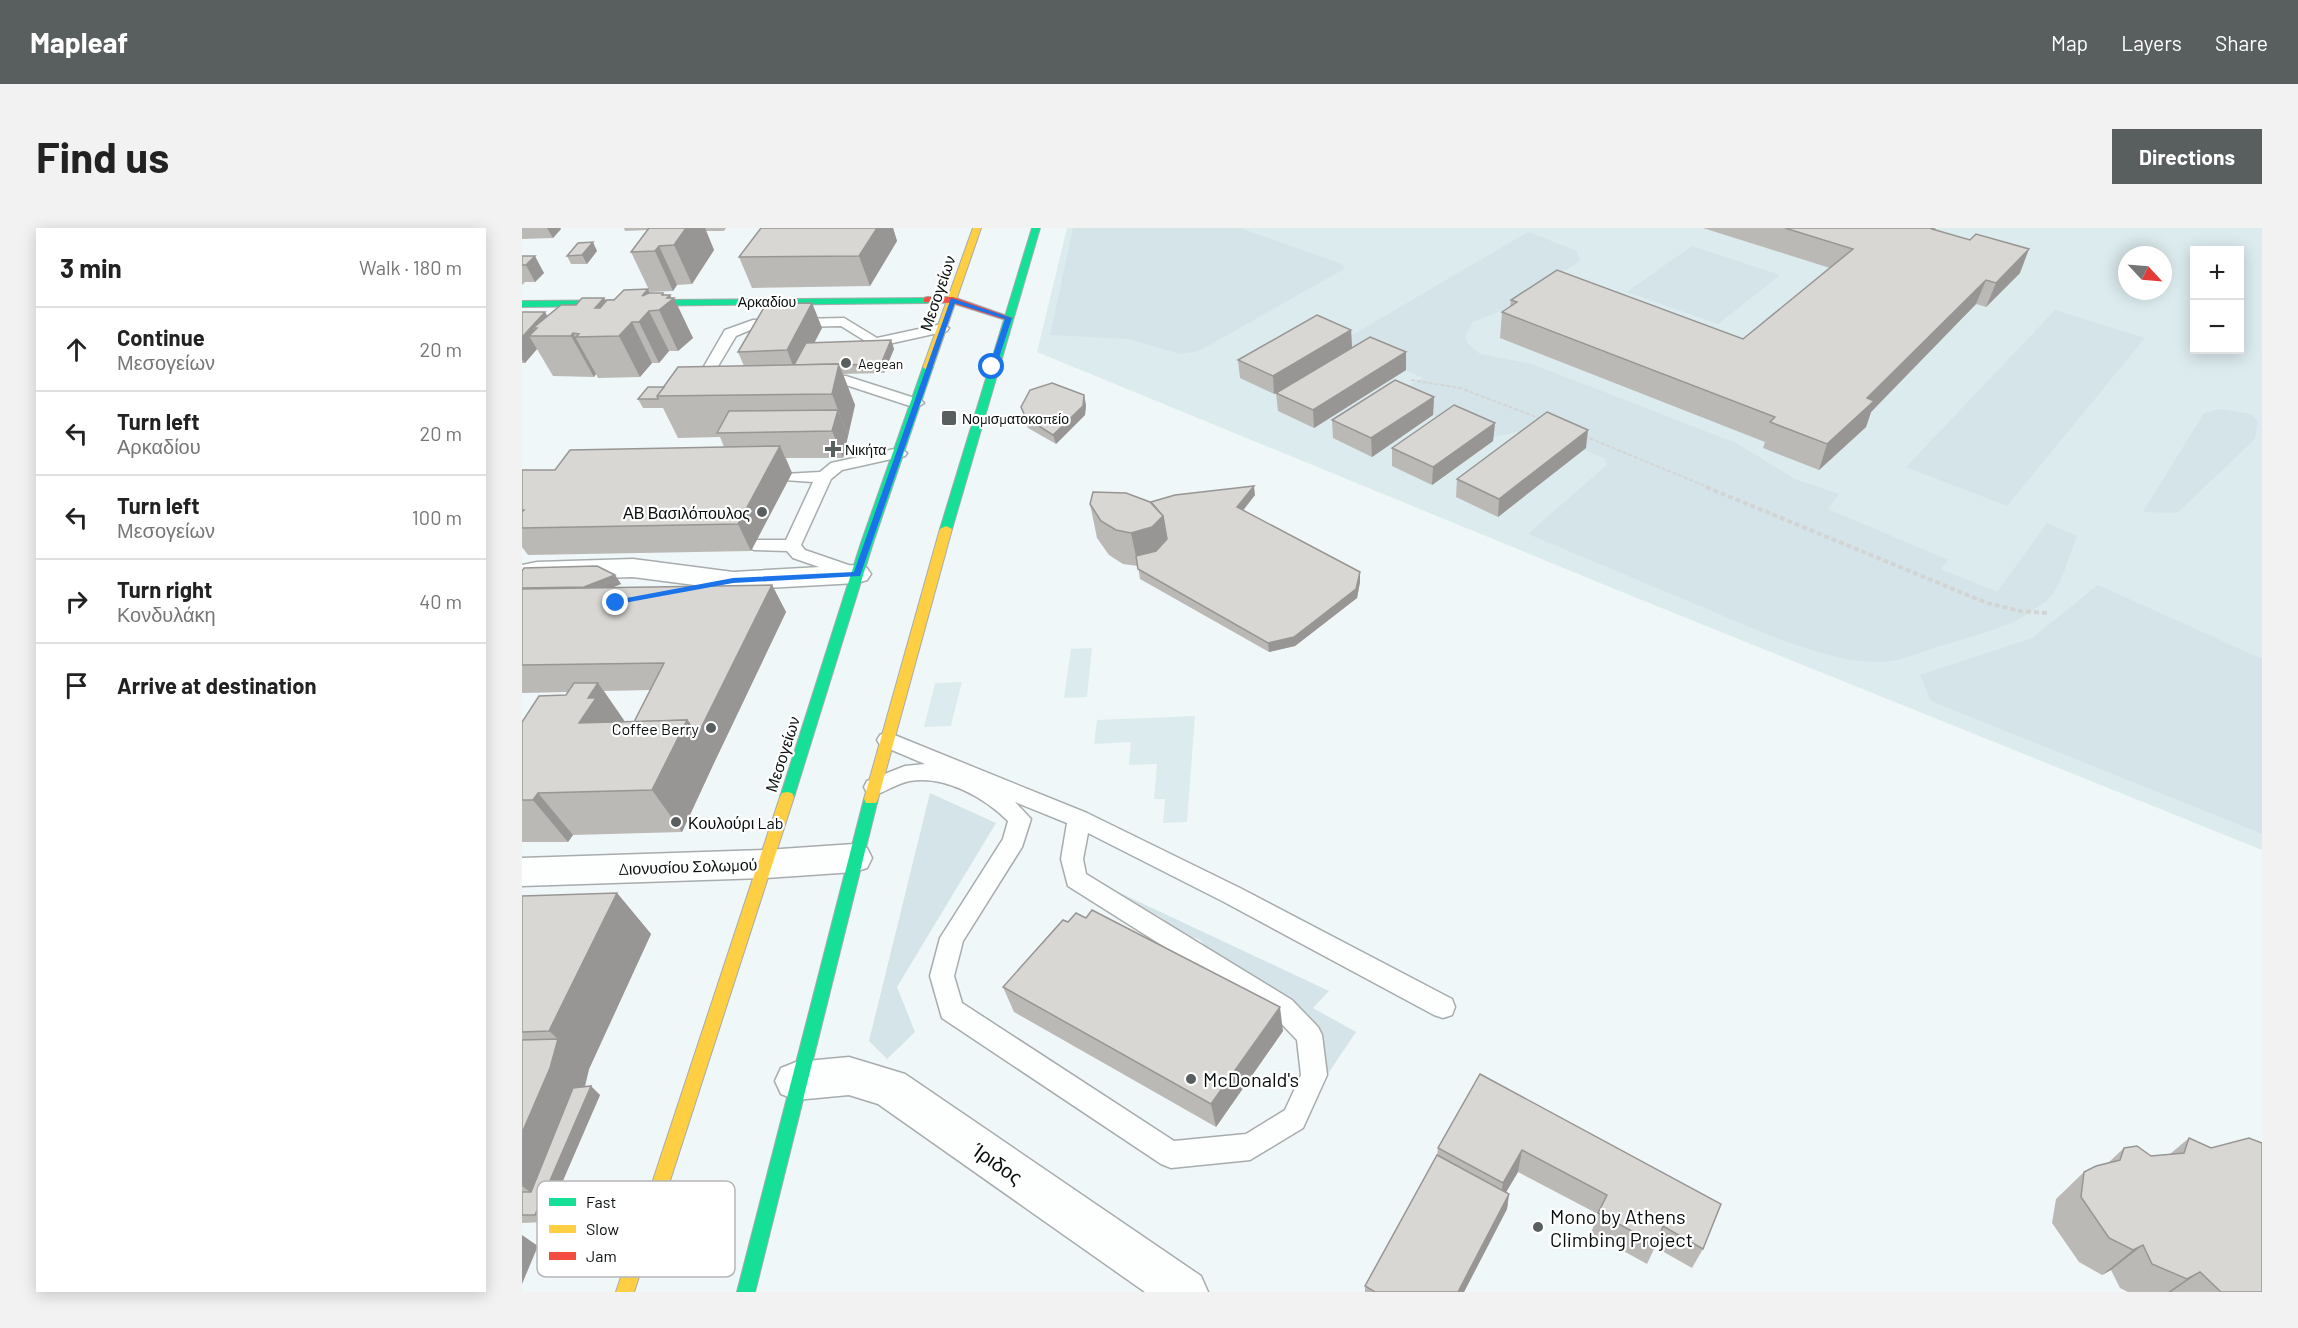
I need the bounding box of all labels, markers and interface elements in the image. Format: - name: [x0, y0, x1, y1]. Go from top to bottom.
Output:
- text: Mapleaf: [30, 25, 128, 59]
- text: Map: [2051, 30, 2088, 55]
- text: Layers: [2121, 30, 2182, 55]
- text: Share: [2215, 30, 2268, 55]
- button: Directions: [2112, 129, 2262, 184]
- text: Find us: [36, 131, 169, 181]
- north arrow: [2118, 246, 2172, 300]
- map controls: [2190, 246, 2244, 354]
- button: +: [2190, 246, 2244, 300]
- text: 3 min: [60, 252, 122, 283]
- street label: Μεσογείων: [915, 253, 959, 333]
- text: Walk · 180 m: [359, 255, 462, 279]
- street label: Αρκαδίου: [738, 293, 796, 310]
- button: −: [2190, 300, 2244, 354]
- text: Continue: [117, 324, 205, 350]
- icon: ahead: [60, 333, 93, 366]
- text: 20 m: [419, 337, 462, 361]
- text: Μεσογείων: [117, 350, 215, 374]
- route start: [978, 353, 1004, 379]
- place label: Aegean: [858, 355, 903, 372]
- marker: Aegean: [839, 356, 853, 370]
- text: Turn left: [117, 408, 200, 434]
- marker: Νομισματοκοπείο: [940, 409, 958, 427]
- place label: Νομισματοκοπείο: [962, 410, 1069, 427]
- icon: left: [60, 417, 93, 450]
- text: 20 m: [419, 421, 462, 445]
- text: Αρκαδίου: [117, 434, 201, 458]
- place label: Νικήτα: [845, 441, 886, 458]
- marker: Νικήτα: [826, 442, 840, 456]
- text: Turn left: [117, 492, 200, 518]
- icon: left: [60, 501, 93, 534]
- place label: ΑΒ Βασιλόπουλος: [623, 503, 750, 522]
- text: 100 m: [412, 505, 462, 529]
- marker: ΑΒ Βασιλόπουλος: [755, 505, 769, 519]
- text: Μεσογείων: [117, 518, 215, 542]
- text: Turn right: [117, 576, 212, 602]
- icon: right: [60, 585, 93, 618]
- text: 40 m: [419, 589, 462, 613]
- route end: [602, 589, 628, 615]
- text: Κονδυλάκη: [117, 602, 216, 626]
- icon: arrive: [60, 669, 93, 702]
- text: Arrive at destination: [117, 672, 316, 698]
- street label: Μεσογείων: [761, 714, 803, 794]
- place label: Coffee Berry: [612, 719, 700, 738]
- marker: Coffee Berry: [704, 721, 718, 735]
- place label: Κουλούρι Lab: [688, 813, 783, 832]
- marker: Κουλούρι Lab: [669, 815, 683, 829]
- street label: Διονυσίου Σολωμού: [618, 854, 758, 878]
- place label: McDonald's: [1203, 1067, 1299, 1091]
- marker: McDonald's: [1184, 1072, 1198, 1086]
- street label: Ίριδος: [968, 1137, 1028, 1189]
- legend: [537, 1181, 735, 1277]
- text: Fast: [586, 1192, 616, 1211]
- place label: Mono by Athens Climbing Project: [1550, 1204, 1693, 1251]
- text: Slow: [586, 1219, 619, 1238]
- marker: Mono by Athens Climbing Project: [1531, 1220, 1545, 1234]
- text: Jam: [586, 1246, 617, 1265]

